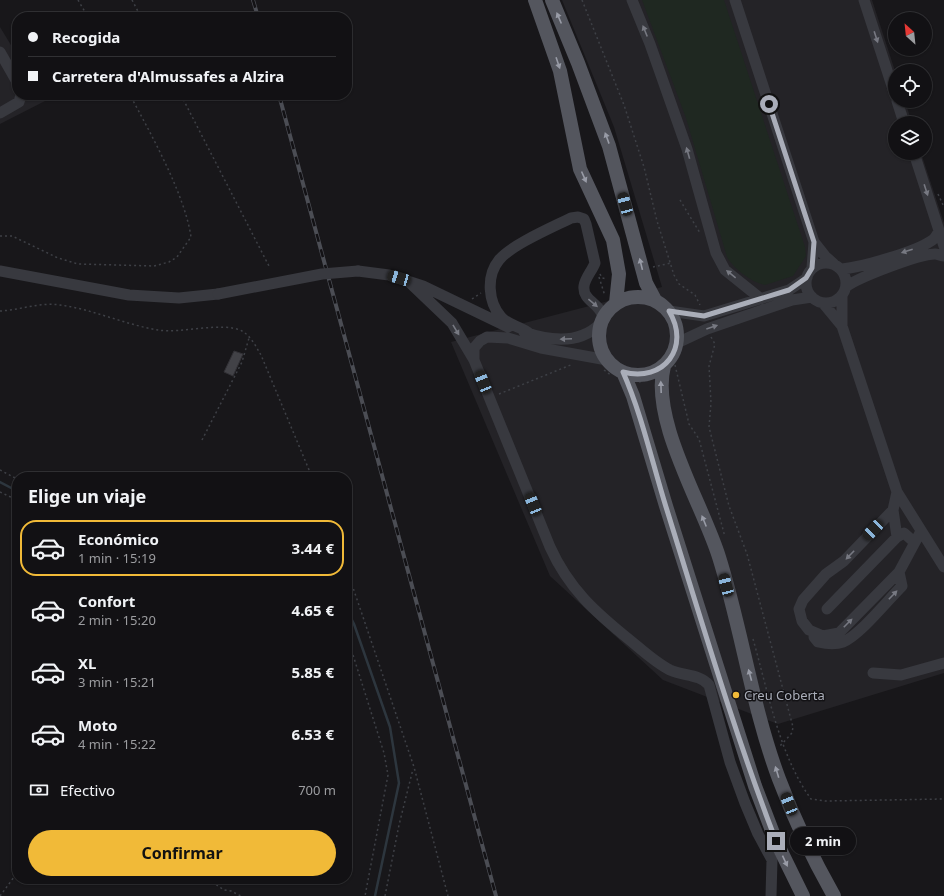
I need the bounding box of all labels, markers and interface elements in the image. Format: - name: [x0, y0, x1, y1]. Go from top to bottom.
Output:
- one-way arrow: [556, 12, 562, 23]
- north arrow: [888, 12, 932, 56]
- map controls: [888, 12, 932, 160]
- one-way arrow: [641, 24, 647, 36]
- text: Recogida: [52, 27, 120, 47]
- one-way arrow: [873, 31, 879, 43]
- one-way arrow: [555, 57, 561, 69]
- button: locate: [888, 64, 932, 108]
- text: Carretera d'Almussafes a Alzira: [52, 66, 284, 86]
- route start: [760, 95, 778, 113]
- button: layers: [888, 116, 932, 160]
- one-way arrow: [603, 132, 609, 144]
- one-way arrow: [685, 147, 691, 159]
- one-way arrow: [581, 172, 587, 184]
- one-way arrow: [923, 184, 929, 196]
- car: [616, 191, 634, 217]
- one-way arrow: [901, 248, 913, 254]
- one-way arrow: [638, 258, 644, 270]
- car: [386, 269, 412, 287]
- one-way arrow: [725, 270, 736, 279]
- one-way arrow: [588, 299, 599, 308]
- one-way arrow: [452, 324, 459, 336]
- one-way arrow: [707, 324, 719, 330]
- one-way arrow: [560, 335, 572, 342]
- car: [473, 369, 493, 395]
- one-way arrow: [658, 381, 665, 393]
- text: Elige un viaje: [28, 484, 146, 508]
- car: [523, 491, 543, 517]
- one-way arrow: [701, 514, 707, 526]
- car: [860, 517, 886, 543]
- text: Económico: [78, 529, 159, 549]
- icon: car: [30, 530, 66, 566]
- text: 3.44 €: [292, 538, 334, 558]
- text: 1 min · 15:19: [78, 549, 156, 567]
- one-way arrow: [845, 550, 855, 560]
- car: [717, 572, 735, 598]
- one-way arrow: [888, 590, 897, 600]
- text: Confort: [78, 591, 135, 611]
- icon: car: [30, 592, 66, 628]
- text: 4.65 €: [292, 600, 334, 620]
- text: 2 min · 15:20: [78, 611, 156, 629]
- one-way arrow: [843, 618, 853, 628]
- text: XL: [78, 653, 96, 673]
- icon: car: [30, 654, 66, 690]
- text: 5.85 €: [292, 662, 334, 682]
- one-way arrow: [746, 669, 752, 681]
- text: 3 min · 15:21: [78, 673, 156, 691]
- place label: Creu Coberta: [744, 686, 825, 704]
- marker: Creu Coberta: [731, 690, 741, 700]
- text: Moto: [78, 715, 117, 735]
- icon: car: [30, 716, 66, 752]
- text: 6.53 €: [292, 724, 334, 744]
- text: 4 min · 15:22: [78, 735, 156, 753]
- one-way arrow: [774, 765, 780, 777]
- icon: cash: [28, 779, 50, 801]
- text: Efectivo: [60, 780, 115, 800]
- text: 700 m: [298, 781, 336, 799]
- car: [779, 791, 799, 817]
- callout: 2 min: [790, 827, 856, 855]
- button: Confirmar: [28, 830, 336, 876]
- route end: [767, 832, 785, 850]
- text: 2 min: [805, 832, 841, 850]
- one-way arrow: [782, 855, 788, 866]

